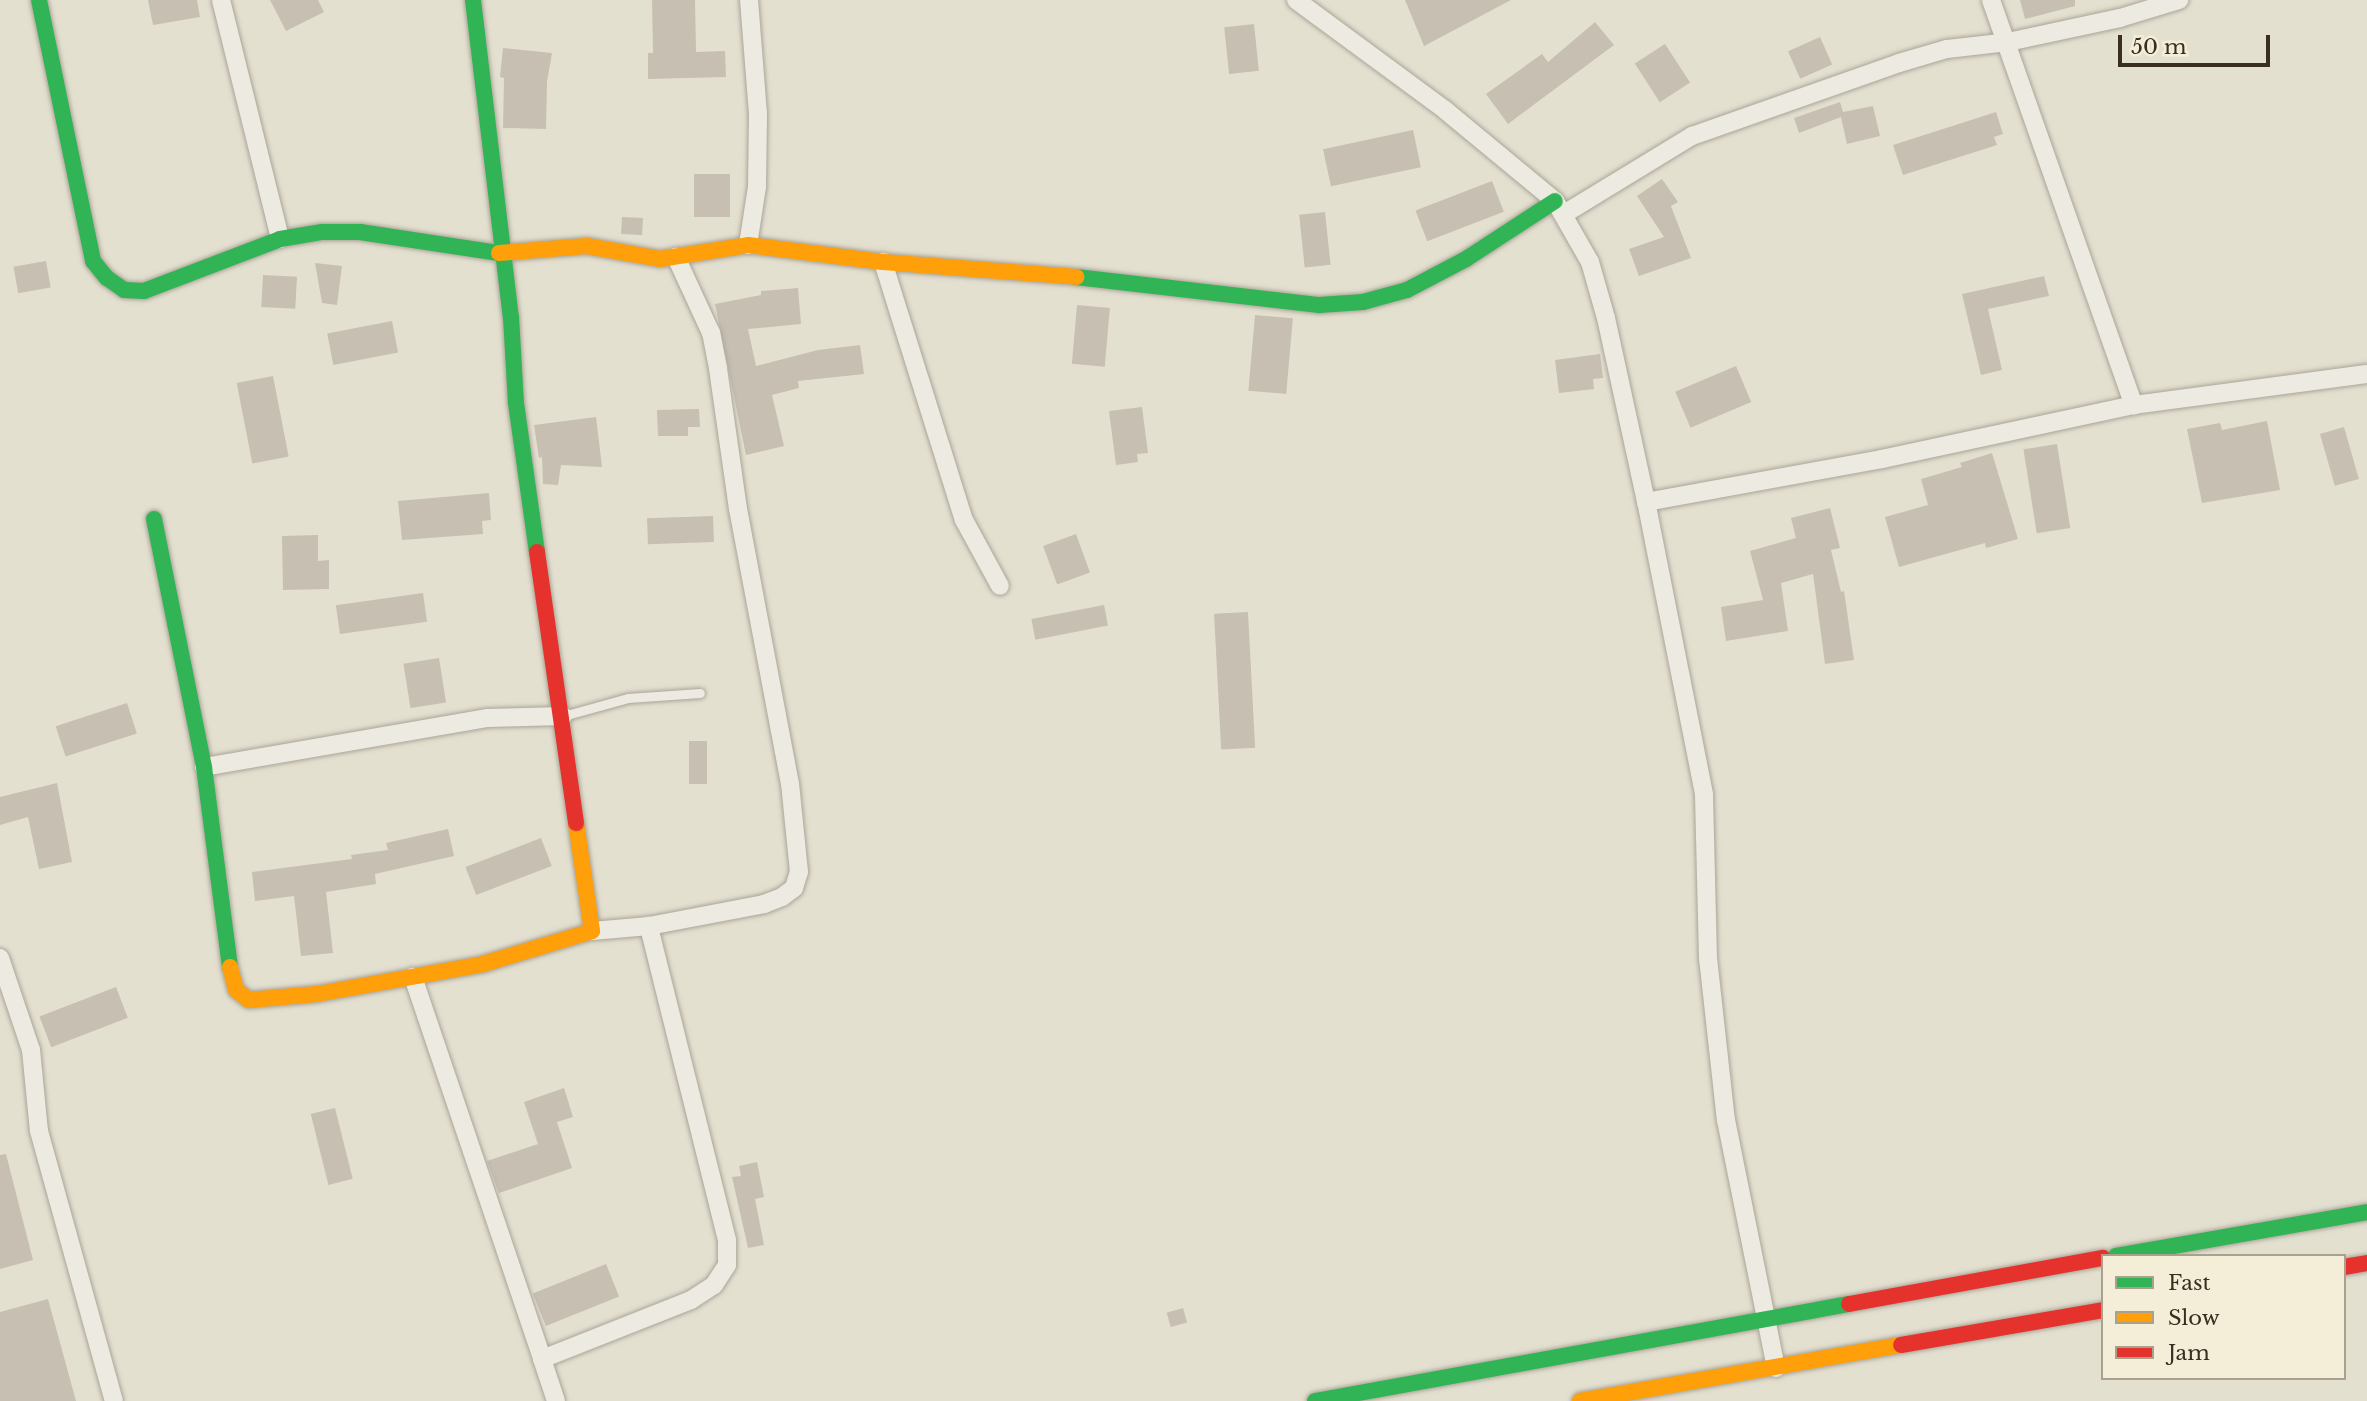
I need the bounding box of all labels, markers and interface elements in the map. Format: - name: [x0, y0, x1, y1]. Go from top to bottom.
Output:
- scale bar: [2122, 21, 2274, 65]
- text: 50 m: [2131, 34, 2186, 60]
- legend: [2101, 1254, 2346, 1380]
- text: Fast: [2168, 1270, 2210, 1296]
- text: Slow: [2168, 1305, 2220, 1331]
- text: Jam: [2168, 1340, 2210, 1366]

